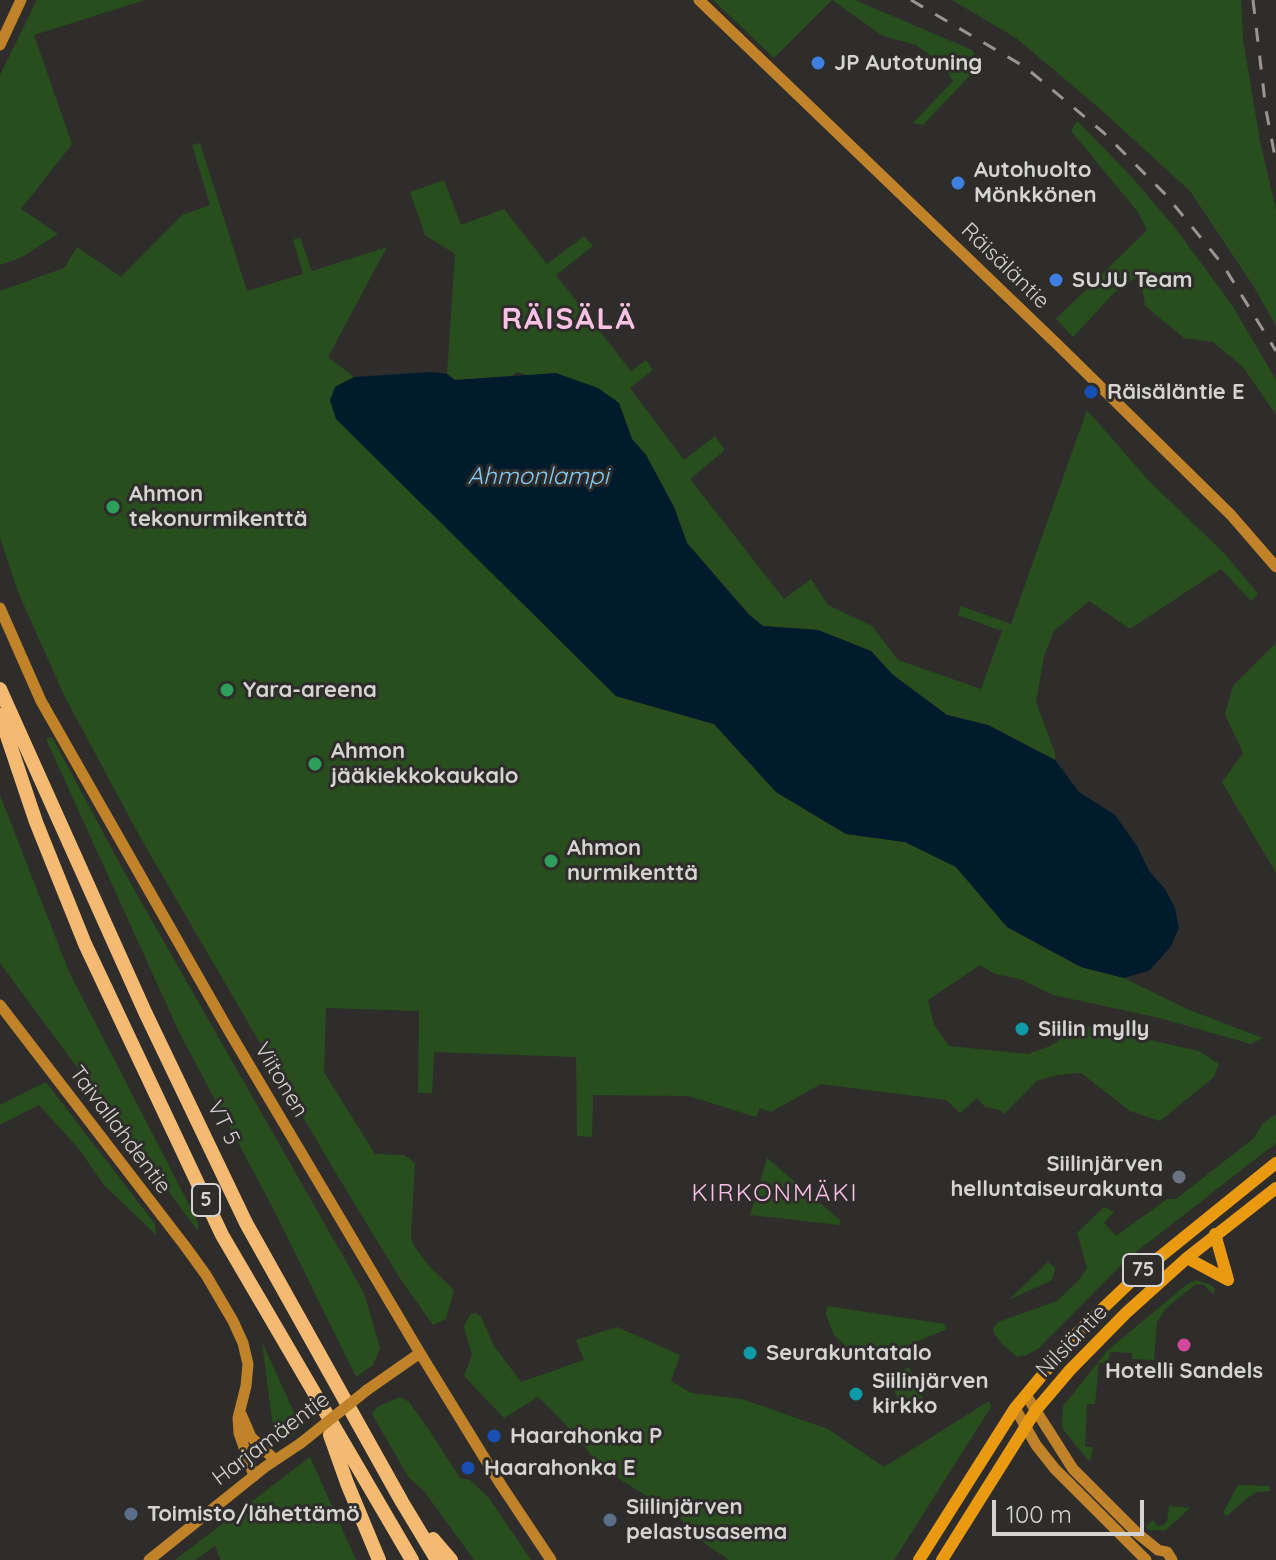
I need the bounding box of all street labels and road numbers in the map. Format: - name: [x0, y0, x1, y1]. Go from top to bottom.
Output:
- street label: Räisäläntie: [955, 217, 1055, 315]
- street label: Viitonen: [248, 1038, 314, 1122]
- street label: Taivallahdentie: [63, 1061, 177, 1199]
- street label: VT 5: [201, 1096, 245, 1150]
- road number: 5: [192, 1184, 220, 1216]
- road number: 75: [1123, 1254, 1163, 1286]
- street label: Nilsiäntie: [1031, 1299, 1113, 1383]
- street label: Harjamäentie: [207, 1386, 335, 1492]

